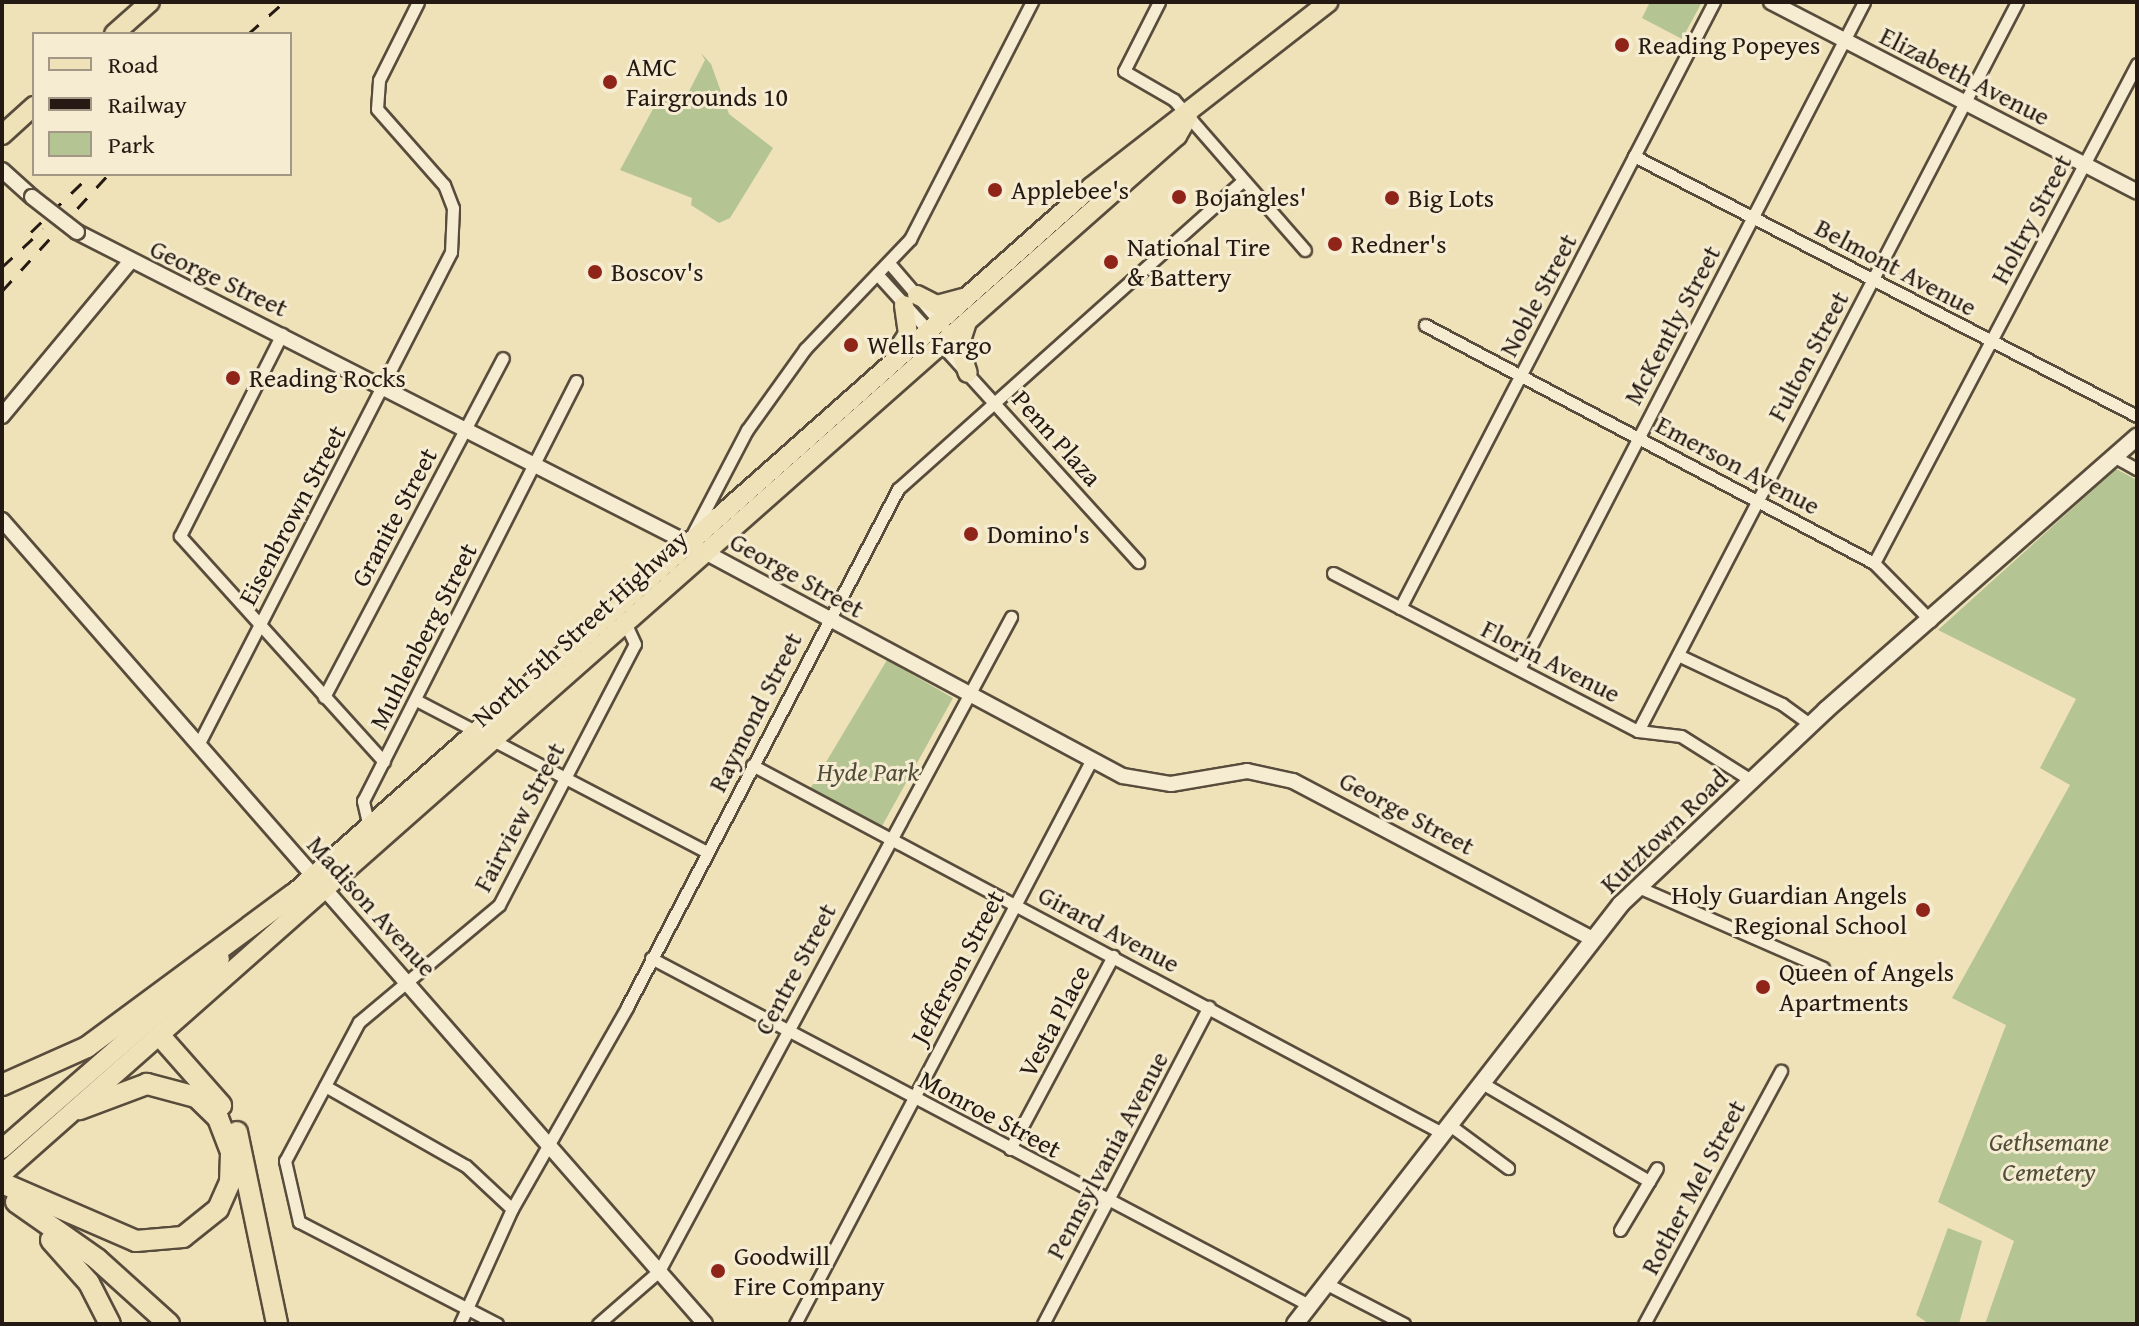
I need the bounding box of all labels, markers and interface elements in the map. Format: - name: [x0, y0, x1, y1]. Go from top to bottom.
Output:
- street label: Elizabeth Avenue: [1875, 20, 2055, 132]
- place label: Reading Popeyes: [1638, 29, 1820, 61]
- legend: [32, 32, 292, 176]
- marker: Reading Popeyes: [1613, 36, 1631, 54]
- text: Road: [108, 47, 158, 82]
- place label: AMC Fairgrounds 10: [626, 51, 788, 112]
- marker: AMC Fairgrounds 10: [601, 73, 619, 91]
- text: Railway: [108, 87, 187, 122]
- text: Park: [108, 127, 154, 162]
- street label: Holtry Street: [1984, 149, 2078, 289]
- place label: Applebee's: [1011, 174, 1129, 206]
- marker: Applebee's: [986, 181, 1004, 199]
- place label: Bojangles': [1195, 181, 1306, 213]
- place label: Big Lots: [1408, 182, 1494, 214]
- marker: Bojangles': [1170, 188, 1188, 206]
- marker: Big Lots: [1383, 189, 1401, 207]
- street label: Belmont Avenue: [1810, 211, 1982, 323]
- place label: Redner's: [1351, 228, 1447, 260]
- street label: Noble Street: [1493, 228, 1583, 362]
- place label: National Tire & Battery: [1127, 231, 1270, 292]
- street label: George Street: [145, 233, 293, 323]
- marker: Redner's: [1326, 235, 1344, 253]
- street label: McKently Street: [1617, 240, 1727, 410]
- marker: National Tire & Battery: [1102, 253, 1120, 271]
- place label: Boscov's: [611, 256, 704, 288]
- marker: Boscov's: [586, 263, 604, 281]
- street label: Fulton Street: [1761, 286, 1855, 426]
- place label: Wells Fargo: [867, 329, 992, 361]
- marker: Wells Fargo: [842, 336, 860, 354]
- place label: Reading Rocks: [249, 362, 406, 394]
- marker: Reading Rocks: [224, 369, 242, 387]
- street label: Penn Plaza: [1006, 384, 1108, 492]
- street label: Emerson Avenue: [1651, 409, 1825, 521]
- street label: Eisenbrown Street: [232, 420, 352, 610]
- street label: Granite Street: [344, 442, 444, 592]
- place label: Domino's: [987, 518, 1089, 550]
- street label: North 5th Street Highway: [466, 523, 694, 733]
- street label: George Street: [725, 525, 869, 625]
- marker: Domino's: [962, 525, 980, 543]
- street label: Muhlenberg Street: [363, 538, 483, 734]
- street label: Florin Avenue: [1476, 613, 1626, 709]
- street label: Raymond Street: [701, 627, 809, 797]
- street label: Fairview Street: [467, 737, 571, 897]
- park label: Hyde Park: [817, 756, 919, 788]
- street label: Kutztown Road: [1594, 762, 1734, 900]
- street label: George Street: [1334, 764, 1480, 862]
- street label: Madison Avenue: [301, 829, 443, 983]
- street label: Girard Avenue: [1033, 879, 1185, 979]
- place label: Holy Guardian Angels Regional School: [1671, 879, 1907, 940]
- street label: Jefferson Street: [903, 885, 1011, 1049]
- street label: Centre Street: [747, 898, 843, 1040]
- marker: Holy Guardian Angels Regional School: [1914, 901, 1932, 919]
- place label: Queen of Angels Apartments: [1779, 956, 1954, 1018]
- street label: Vesta Place: [1011, 960, 1097, 1082]
- marker: Queen of Angels Apartments: [1754, 978, 1772, 996]
- street label: Pennsylvania Avenue: [1039, 1046, 1175, 1264]
- street label: Monroe Street: [914, 1063, 1066, 1165]
- street label: Rother Mel Street: [1634, 1094, 1752, 1280]
- park label: Gethsemane Cemetery: [1989, 1126, 2109, 1188]
- place label: Goodwill Fire Company: [734, 1240, 885, 1302]
- marker: Goodwill Fire Company: [709, 1262, 727, 1280]

